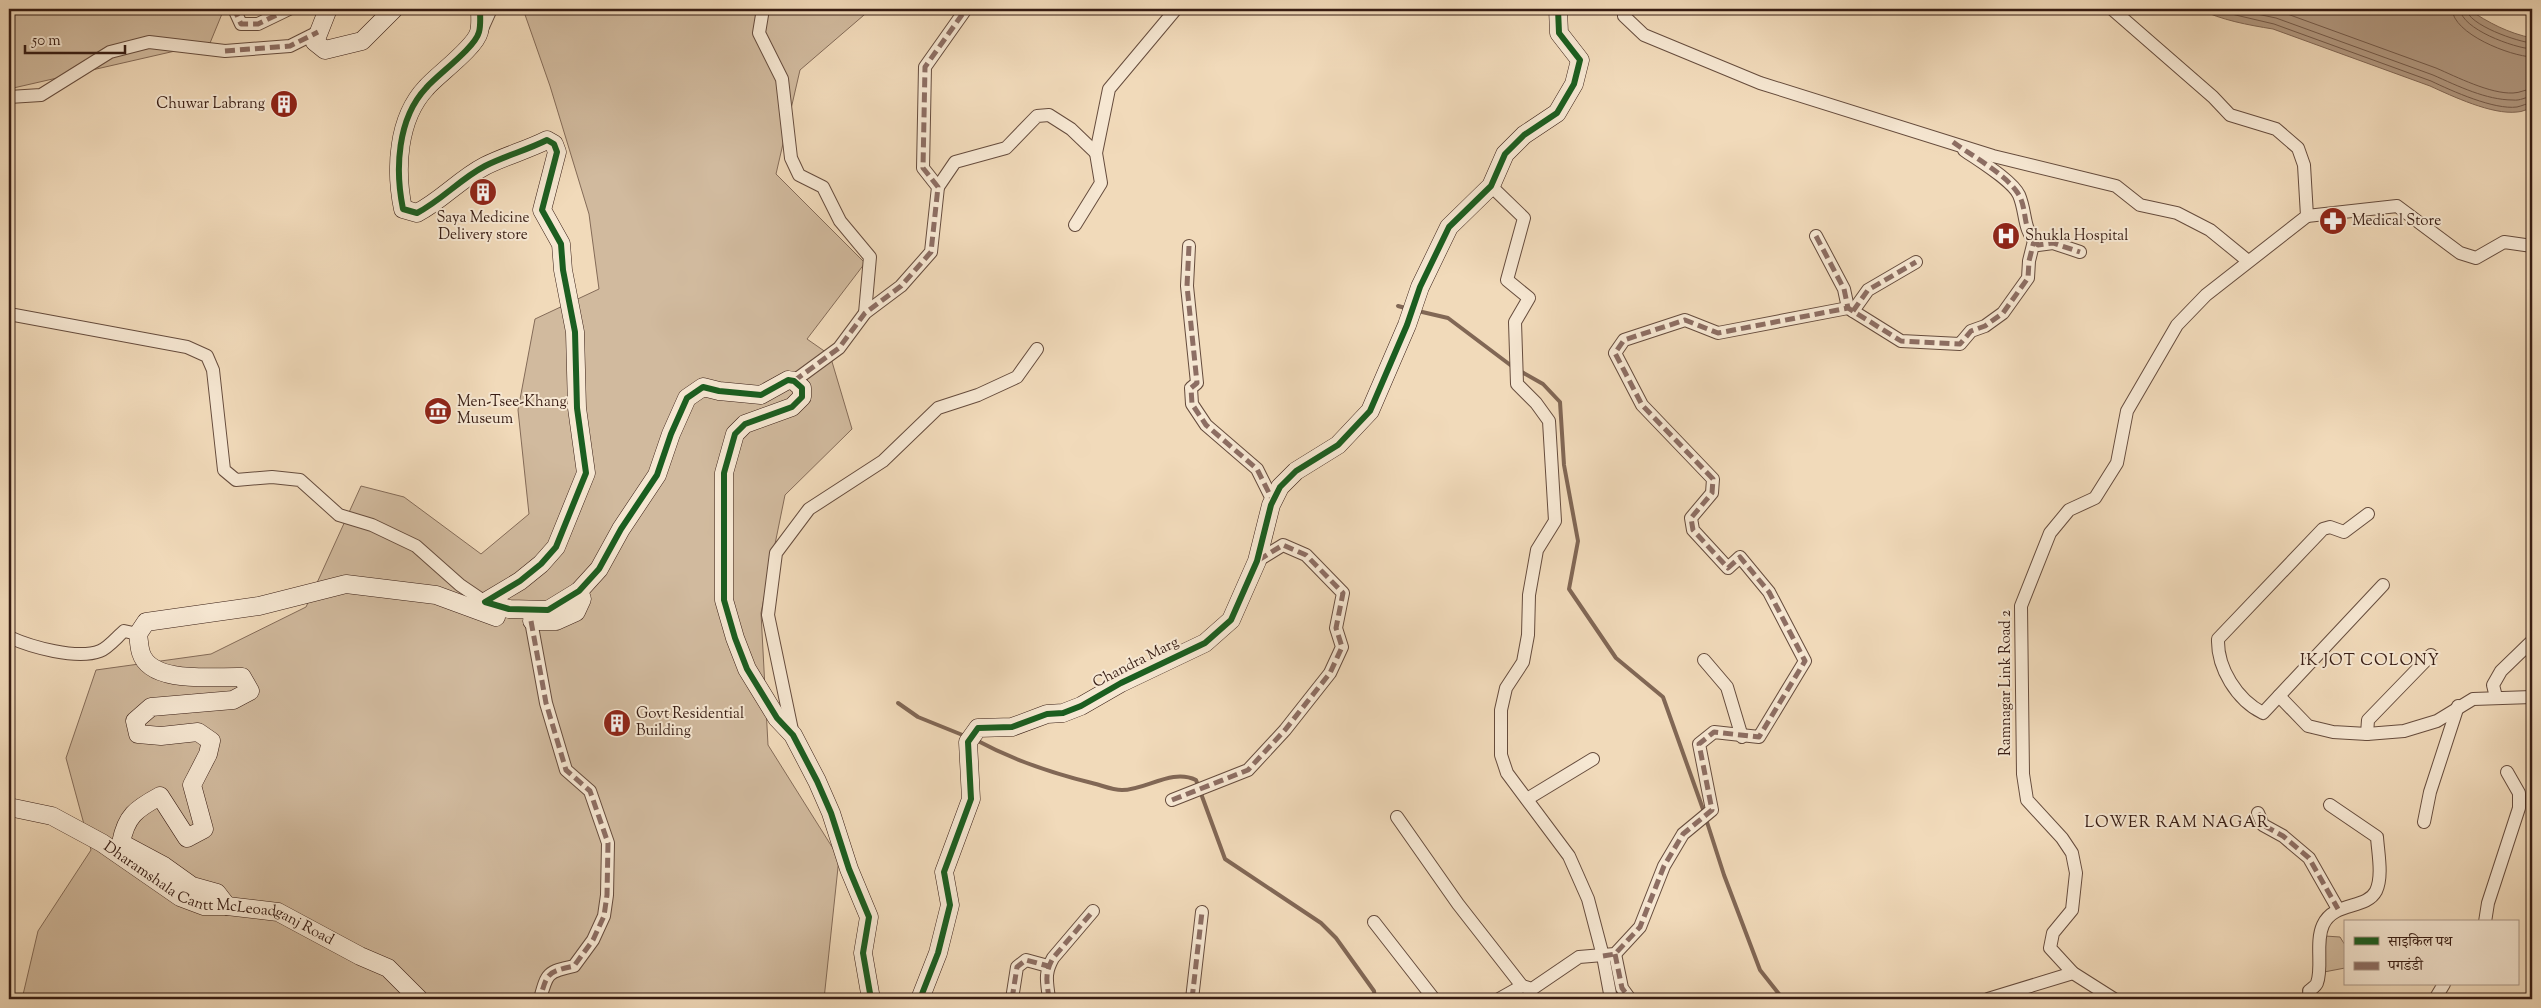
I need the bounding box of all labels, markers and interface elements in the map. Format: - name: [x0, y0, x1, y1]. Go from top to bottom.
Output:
- scale bar: [25, 22, 125, 54]
- text: 50 m: [31, 31, 61, 52]
- building icon: Chuwar Labrang: [269, 89, 299, 119]
- place label: Chuwar Labrang: [156, 94, 265, 115]
- building icon: Saya Medicine Delivery store: [468, 177, 498, 207]
- pharmacy icon: Medical Store: [2318, 206, 2348, 236]
- place label: Saya Medicine Delivery store: [436, 208, 530, 246]
- place label: Medical Store: [2352, 211, 2441, 232]
- hospital icon: Shukla Hospital: [1991, 221, 2021, 251]
- place label: Shukla Hospital: [2025, 226, 2128, 247]
- place label: Men-Tsee-Khang Museum: [457, 392, 567, 430]
- museum icon: Men-Tsee-Khang Museum: [423, 396, 453, 426]
- street label: Ramnagar Link Road 2: [1996, 610, 2017, 756]
- street label: Chandra Marg: [1089, 632, 1183, 694]
- district label: IK JOT COLONY: [2300, 650, 2440, 673]
- place label: Govt Residential Building: [636, 704, 744, 742]
- building icon: Govt Residential Building: [602, 708, 632, 738]
- district label: LOWER RAM NAGAR: [2084, 812, 2270, 835]
- street label: Dharamshala Cantt McLeoadganj Road: [99, 836, 338, 951]
- legend: [2344, 920, 2518, 986]
- text: साइकिल पथ: [2387, 932, 2453, 953]
- text: पगडंडी: [2387, 956, 2424, 977]

